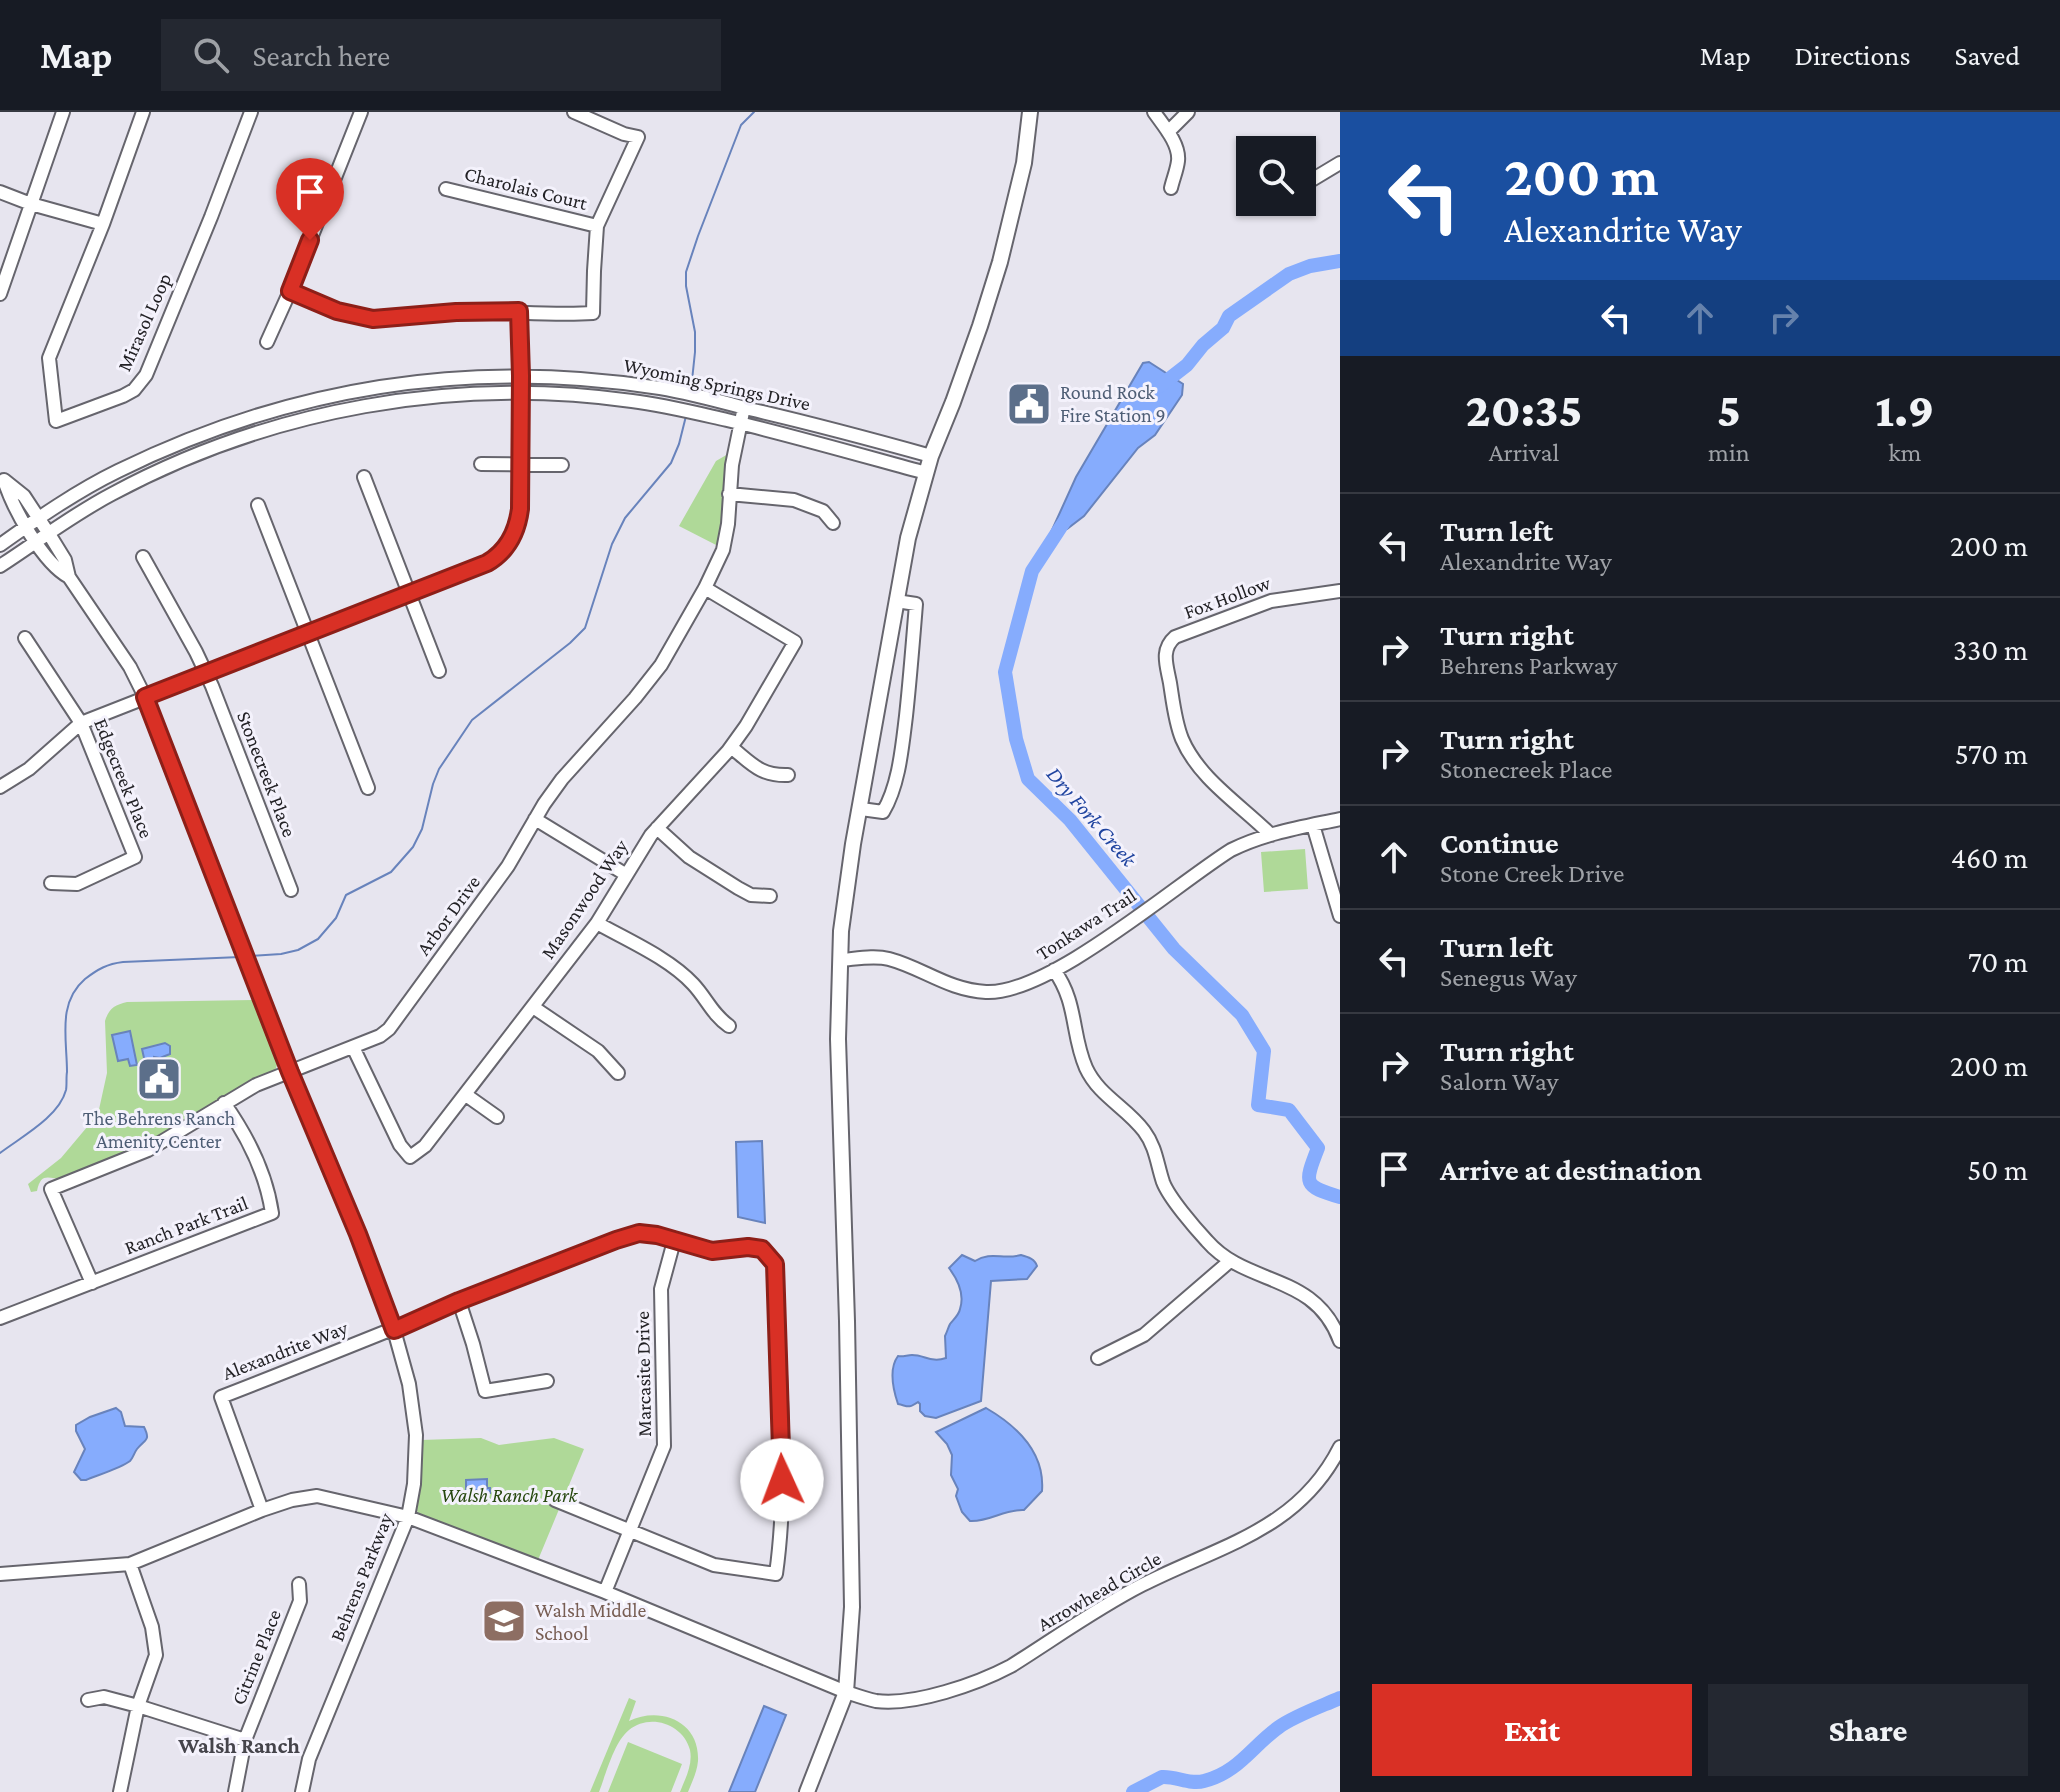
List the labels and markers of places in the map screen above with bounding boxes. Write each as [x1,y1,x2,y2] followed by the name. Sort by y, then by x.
[276,158,344,240] pin
[1005,380,1053,428] public building icon: Round Rock Fire Station 9
[1060,381,1166,426] place label: Round Rock Fire Station 9
[135,1055,183,1103] public building icon: The Behrens Ranch Amenity Center
[83,1107,235,1153] place label: The Behrens Ranch Amenity Center
[480,1597,528,1645] school or university icon: Walsh Middle School
[535,1599,646,1644] place label: Walsh Middle School

